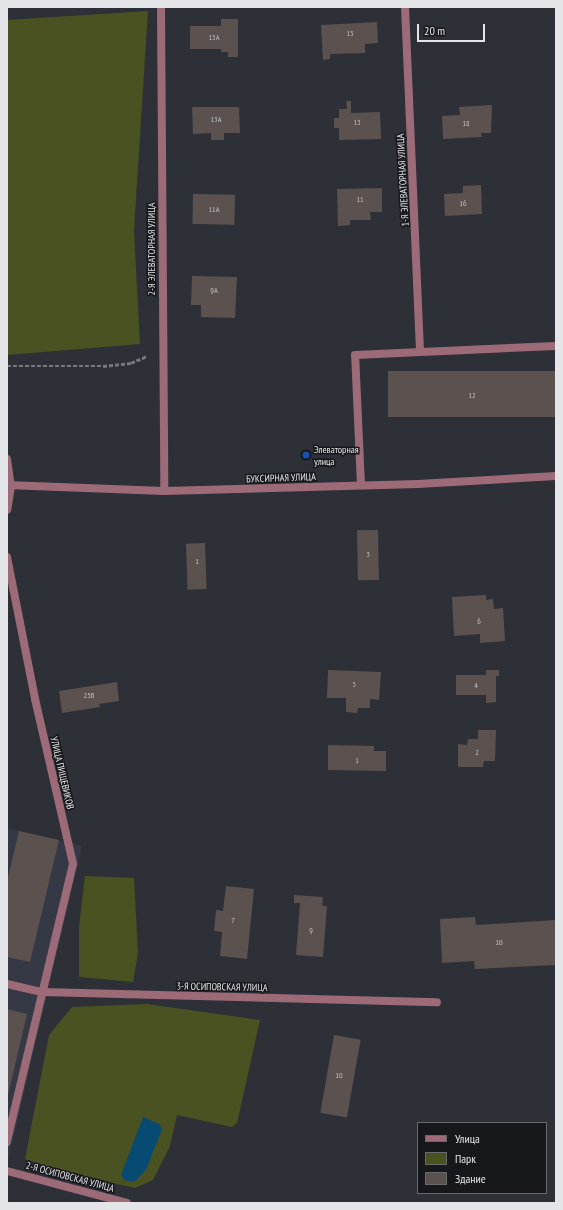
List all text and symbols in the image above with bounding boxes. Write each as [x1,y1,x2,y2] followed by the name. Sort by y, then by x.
[419,16,487,42] scale bar
[424,23,445,38] text: 20 m
[346,29,354,39] house number: 15
[209,33,219,43] house number: 15А
[211,115,221,125] house number: 13А
[353,118,361,128] house number: 13
[462,119,470,129] house number: 18
[395,133,411,227] street label: 1-Я ЭЛЕВАТОРНАЯ УЛИЦА
[356,195,364,205] house number: 11
[459,199,467,209] house number: 16
[146,202,158,296] street label: 2-Я ЭЛЕВАТОРНАЯ УЛИЦА
[209,205,219,215] house number: 11А
[210,286,218,296] house number: 9А
[468,391,476,401] house number: 12
[314,443,359,466] place label: Элеваторная улица
[301,450,311,460] marker: Элеваторная улица
[246,471,316,485] street label: БУКСИРНАЯ УЛИЦА
[366,550,370,560] house number: 3
[195,557,199,567] house number: 1
[477,617,481,627] house number: 6
[352,680,356,690] house number: 3
[474,681,478,691] house number: 4
[84,691,94,701] house number: 25Б
[48,735,76,811] street label: УЛИЦА ПИЩЕВИКОВ
[475,748,479,758] house number: 2
[355,756,359,766] house number: 1
[231,916,235,926] house number: 7
[309,926,313,936] house number: 9
[495,938,503,948] house number: 10
[176,980,268,994] street label: 3-Я ОСИПОВСКАЯ УЛИЦА
[335,1071,343,1081] house number: 10
[417,1122,547,1194] legend
[455,1131,480,1146] text: Улица
[455,1151,476,1166] text: Парк
[24,1159,116,1195] street label: 2-Я ОСИПОВСКАЯ УЛИЦА
[455,1171,486,1186] text: Здание

